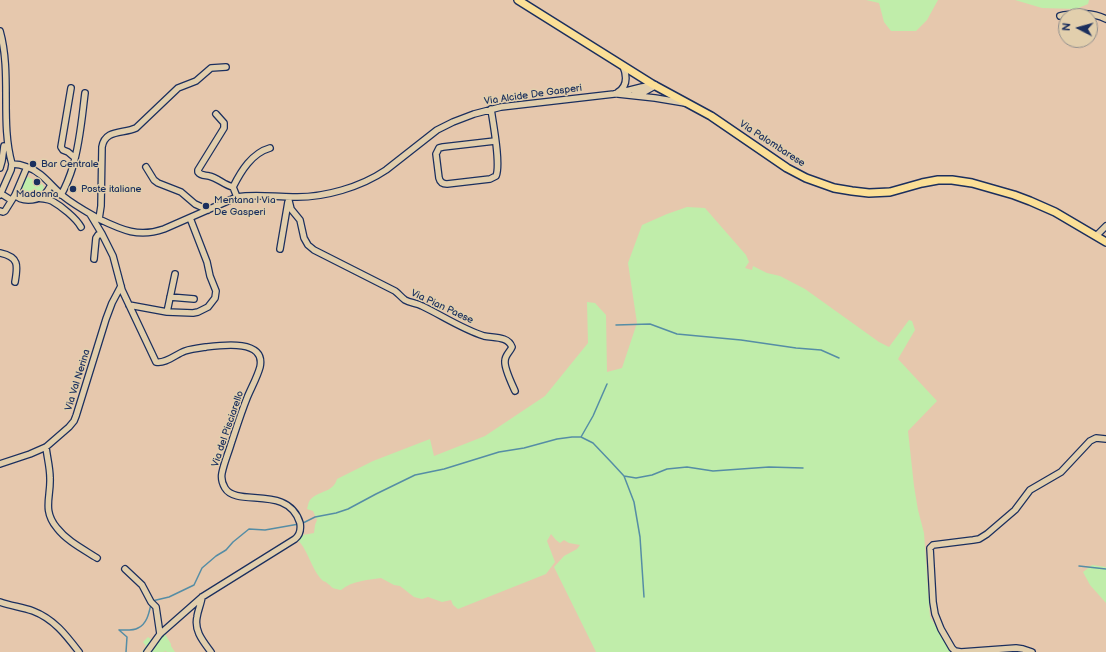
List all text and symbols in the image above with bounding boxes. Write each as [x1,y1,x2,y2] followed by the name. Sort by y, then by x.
[1058,8,1098,48] north arrow
[1060,22,1073,32] text: N
[483,82,583,108] street label: Via Alcide De Gasperi
[737,118,807,170] street label: Via Palombarese
[41,158,99,170] place label: Bar Centrale
[28,159,38,169] marker: Bar Centrale
[32,177,42,187] marker: Madonna
[81,183,141,195] place label: Poste italiane
[68,184,78,194] marker: Poste italiane
[16,188,58,200] place label: Madonna
[214,194,276,218] place label: Mentana | Via De Gasperi
[201,201,211,211] marker: Mentana | Via De Gasperi
[409,287,475,327] street label: Via Pian Paese
[63,348,93,412] street label: Via Val Nerina
[209,389,247,469] street label: Via del Pisciarello

